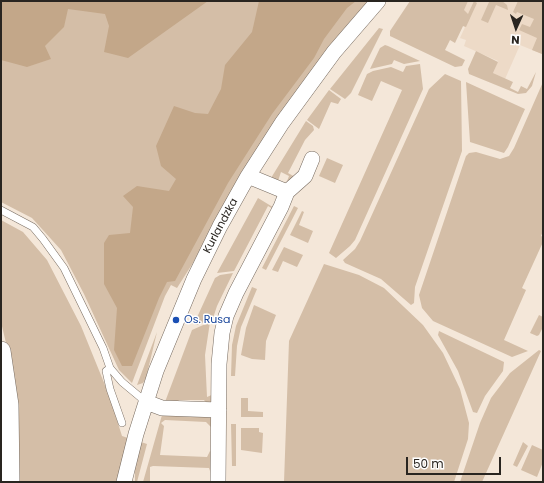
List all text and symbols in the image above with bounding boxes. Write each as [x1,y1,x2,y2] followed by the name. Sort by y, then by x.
[496,8,536,48] north arrow
[511,32,520,48] text: N
[201,196,241,256] street label: Kurlandzka
[184,313,231,327] place label: Os. Rusa
[171,315,181,325] marker: Os. Rusa
[408,449,503,475] scale bar
[413,455,444,472] text: 50 m

